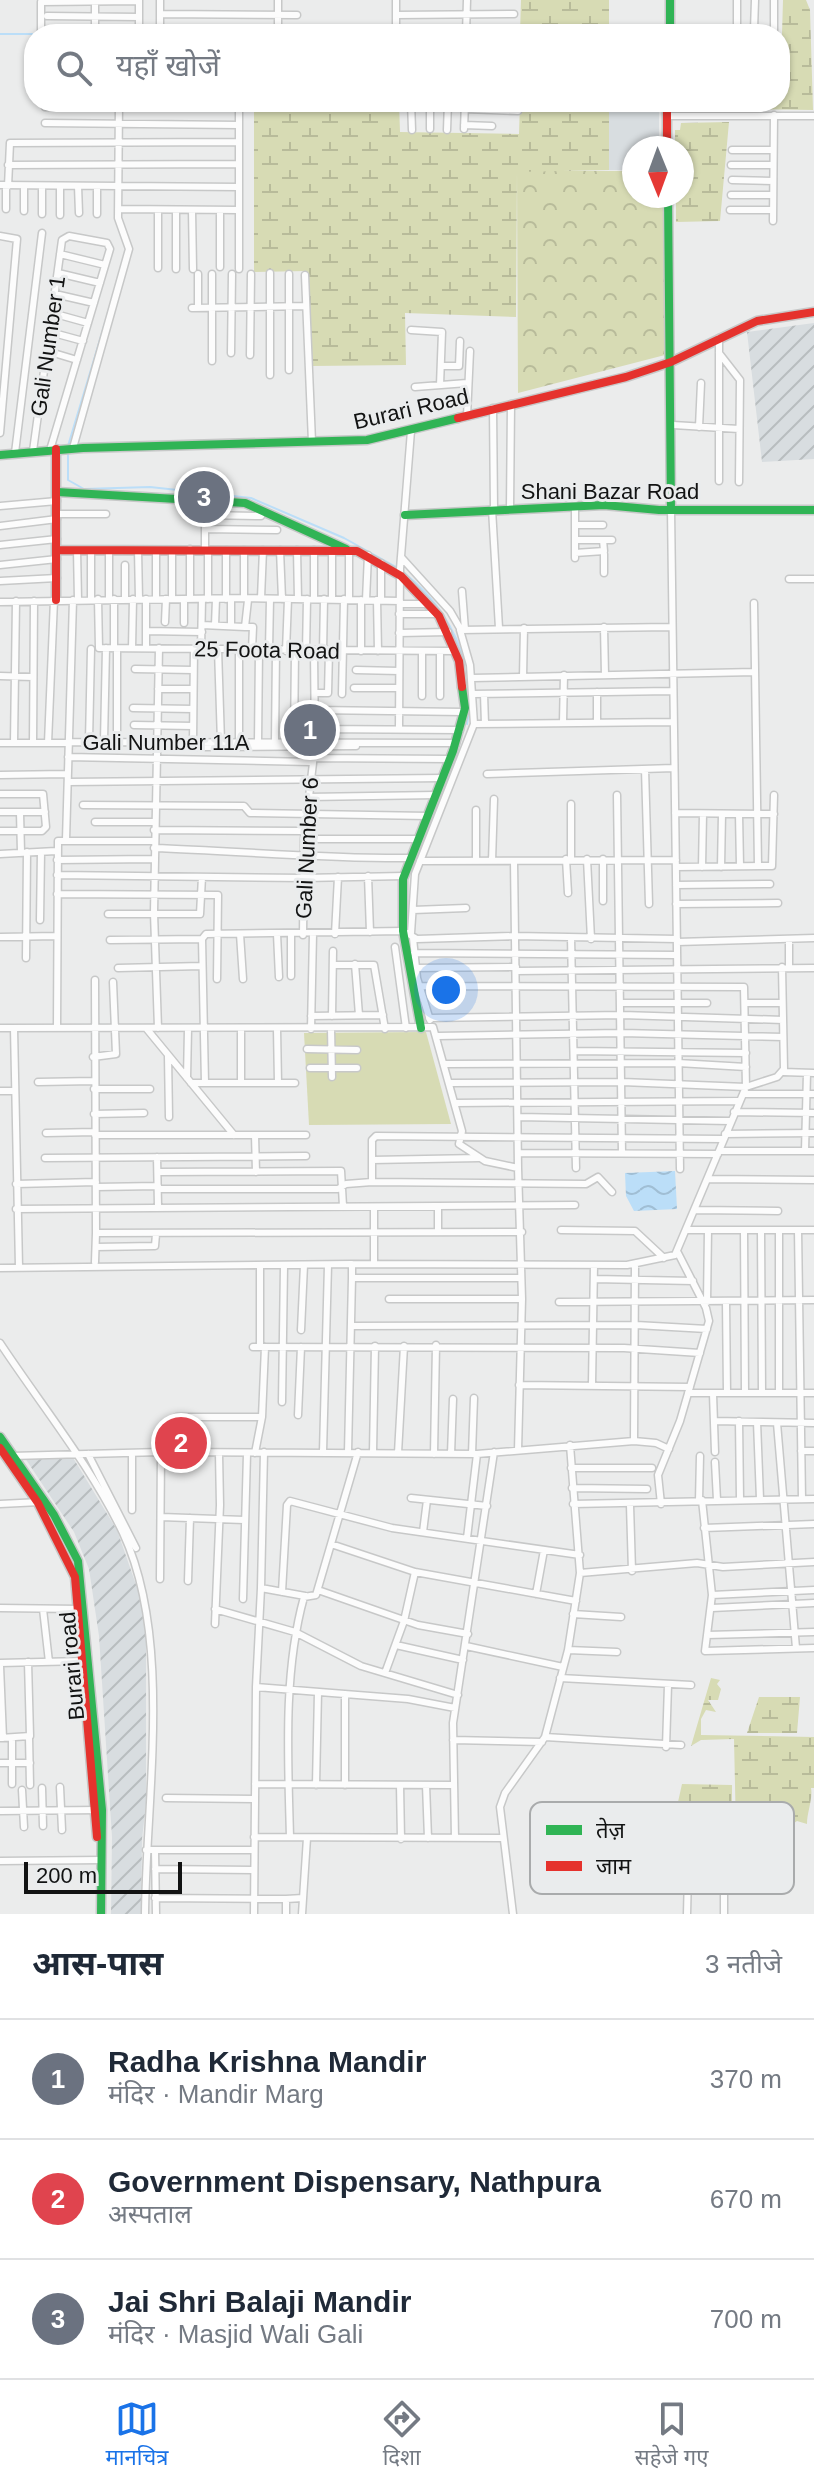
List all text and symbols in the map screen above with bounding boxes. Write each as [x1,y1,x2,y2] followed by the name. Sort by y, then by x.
[24,24,790,112] search box
[52,46,96,90] icon: search
[116,49,220,82] text: यहाँ खोजें
[622,136,694,208] north arrow
[26,274,70,418] street label: Gali Number 1
[351,384,471,434] street label: Burari Road
[178,467,230,527] pin: 3
[521,479,699,504] street label: Shani Bazar Road
[194,636,340,664] street label: 25 Foota Road
[284,700,336,760] pin: 1
[82,730,250,755] street label: Gali Number 11A
[291,777,323,919] street label: Gali Number 6
[426,970,466,1010] your location
[155,1413,207,1473] pin: 2
[55,1611,89,1721] street label: Burari road
[530,1802,794,1894] legend
[596,1817,626,1843] text: तेज़
[596,1854,632,1879] text: जाम
[24,1858,182,1894] scale bar
[36,1863,97,1888] text: 200 m
[32,1944,163,1982] text: आस-पास
[705,1949,782,1979] text: 3 नतीजे
[108,2045,426,2078] text: Radha Krishna Mandir
[51,2064,65,2094] text: 1
[710,2064,782,2094] text: 370 m
[108,2079,324,2109] text: मंदिर · Mandir Marg
[108,2165,601,2198] text: Government Dispensary, Nathpura
[51,2184,65,2214] text: 2
[710,2184,782,2214] text: 670 m
[108,2199,192,2229] text: अस्पताल
[108,2285,411,2318] text: Jai Shri Balaji Mandir
[51,2304,65,2334] text: 3
[710,2304,782,2334] text: 700 m
[108,2319,363,2349] text: मंदिर · Masjid Wali Gali
[106,2397,168,2474] tab: मानचित्र
[380,2397,424,2474] tab: दिशा
[635,2397,708,2474] tab: सहेजे गए

